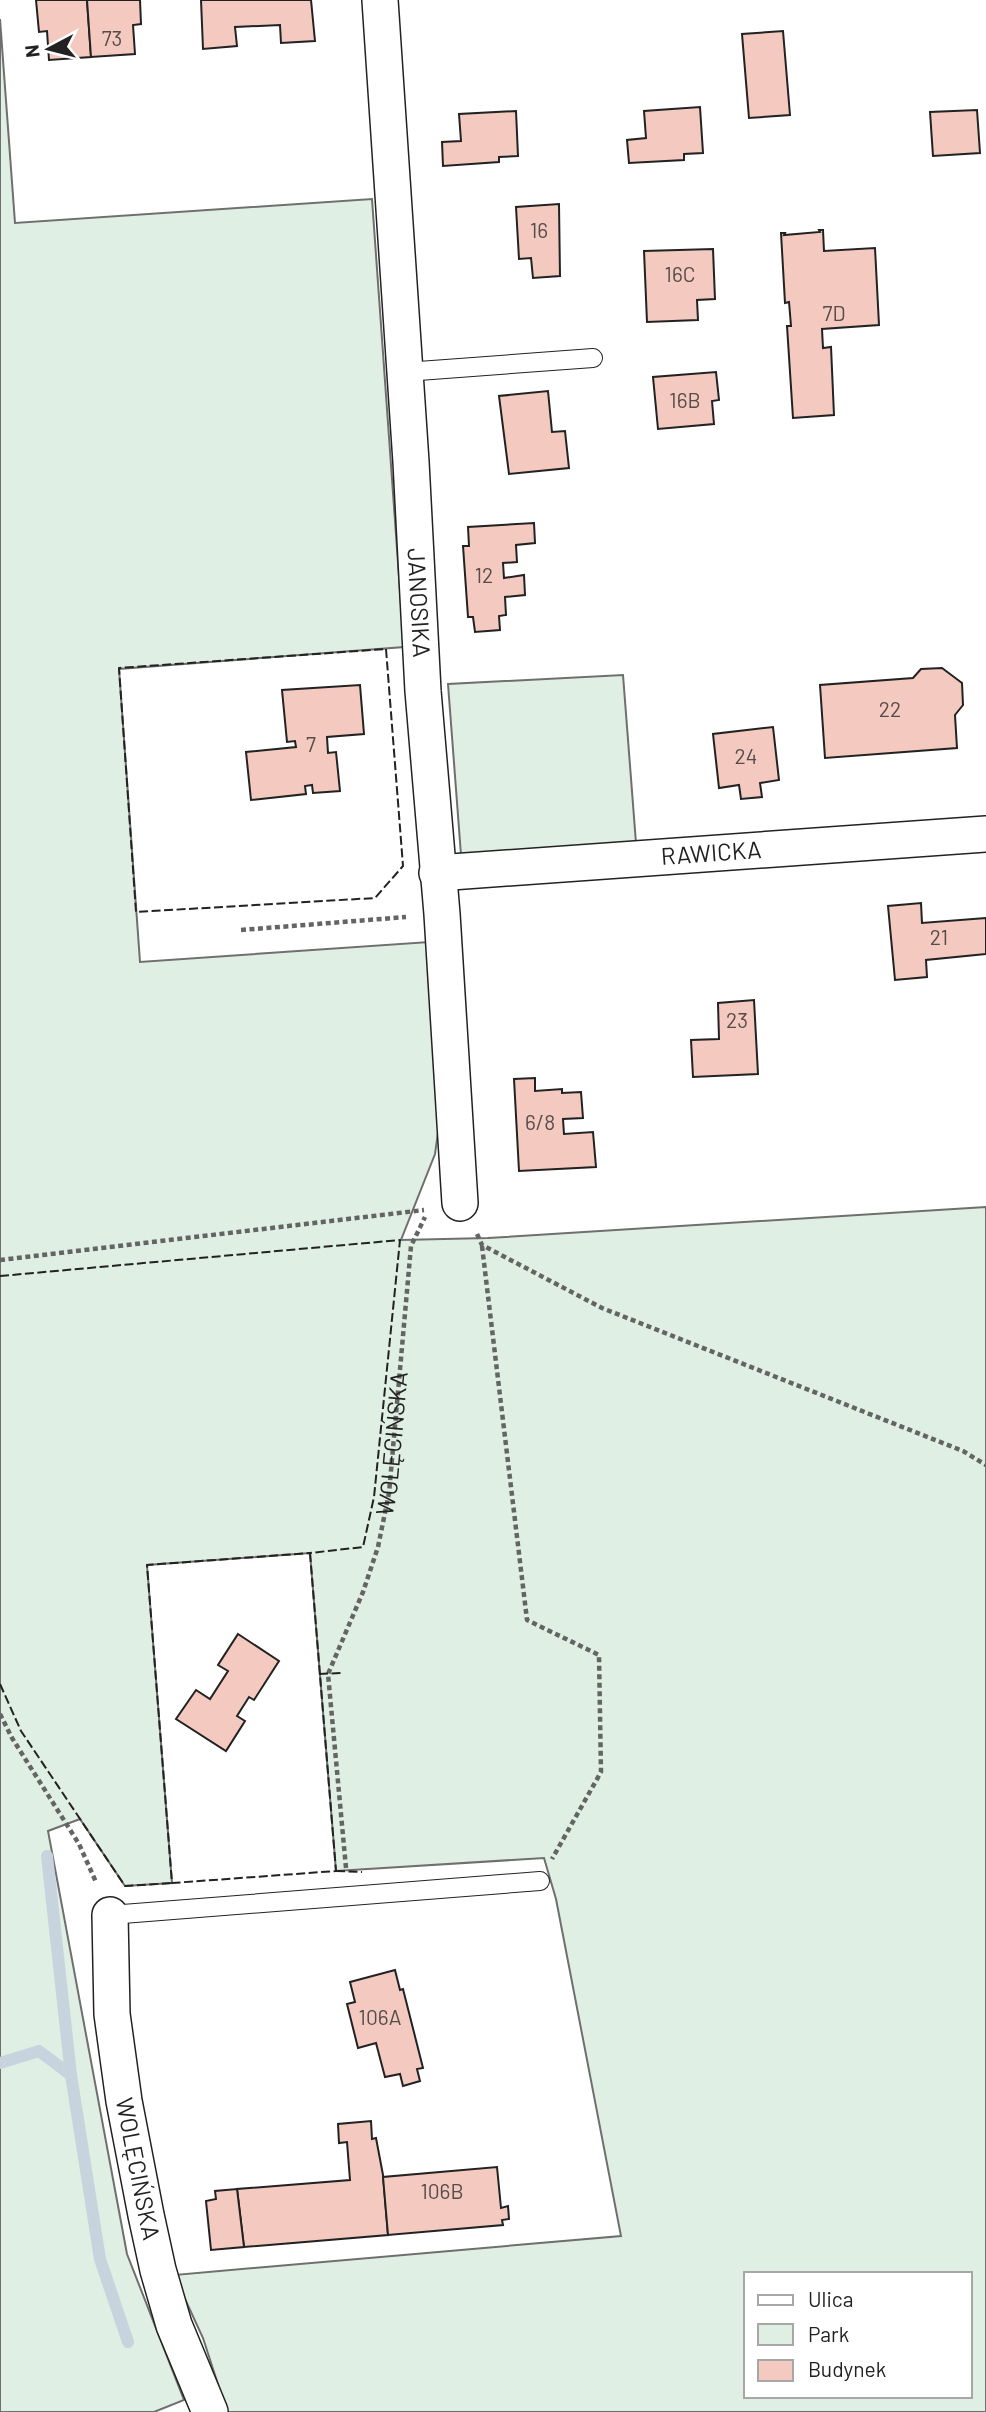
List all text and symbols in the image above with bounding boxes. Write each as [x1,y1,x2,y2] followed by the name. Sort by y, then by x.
[14,14,84,84] north arrow
[102,25,122,50] house number: 73
[19,43,44,59] text: N
[530,217,548,242] house number: 16
[665,261,695,286] house number: 16C
[823,300,845,325] house number: 7D
[669,387,701,412] house number: 16B
[403,547,437,658] street label: JANOSIKA
[475,562,493,587] house number: 12
[879,696,901,721] house number: 22
[306,731,316,756] house number: 7
[735,743,757,768] house number: 24
[660,834,762,870] street label: RAWICKA
[930,924,948,949] house number: 21
[726,1007,748,1032] house number: 23
[525,1109,555,1134] house number: 6/8
[369,1370,413,1518] street label: WOLĘCIŃSKA
[359,2004,402,2029] house number: 106A
[111,2095,167,2243] street label: WOLĘCIŃSKA
[420,2178,464,2203] house number: 106B
[744,2272,972,2398] legend
[808,2286,853,2311] text: Ulica
[808,2321,849,2346] text: Park
[808,2356,886,2381] text: Budynek

